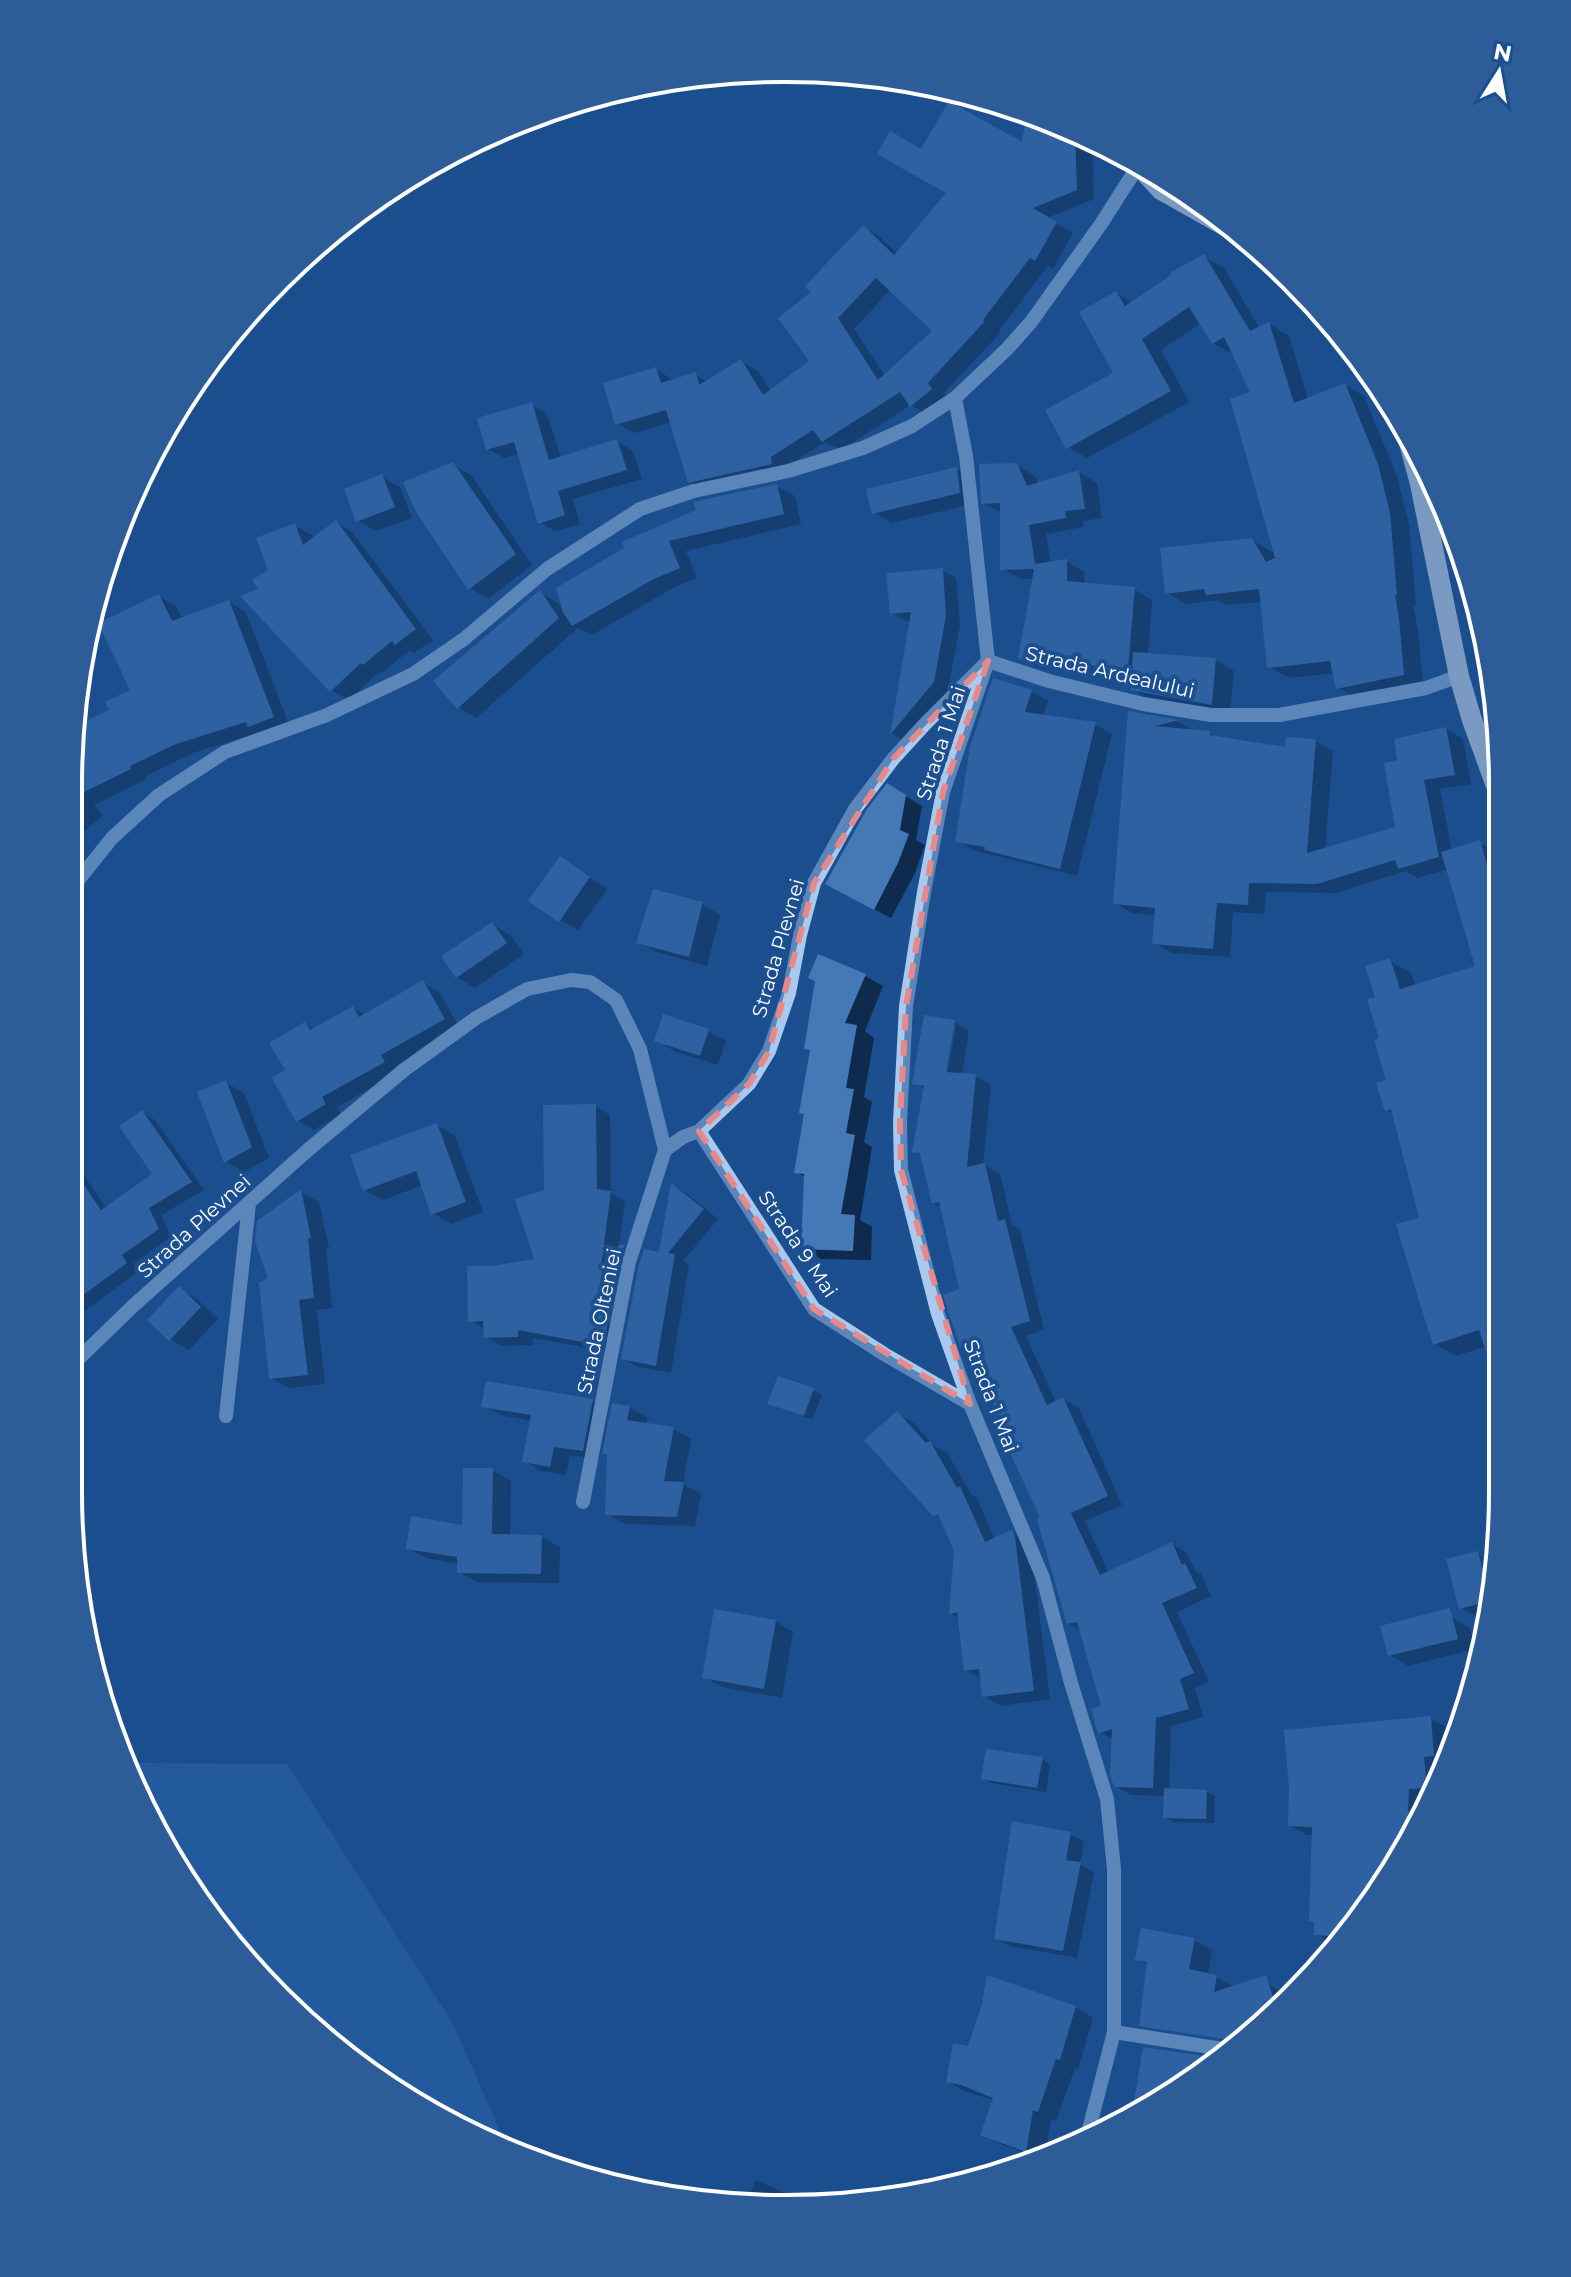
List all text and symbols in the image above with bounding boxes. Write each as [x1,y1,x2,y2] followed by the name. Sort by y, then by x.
[1459,32,1539,112] north arrow
[1491,38,1514,68] text: N
[1023,641,1197,703] street label: Strada Ardealului
[911,683,971,803] street label: Strada 1 Mai
[747,876,809,1020] street label: Strada Plevnei
[133,1169,255,1283] street label: Strada Plevnei
[753,1186,843,1302] street label: Strada 9 Mai
[572,1246,626,1396] street label: Strada Olteniei
[959,1336,1023,1456] street label: Strada 1 Mai

